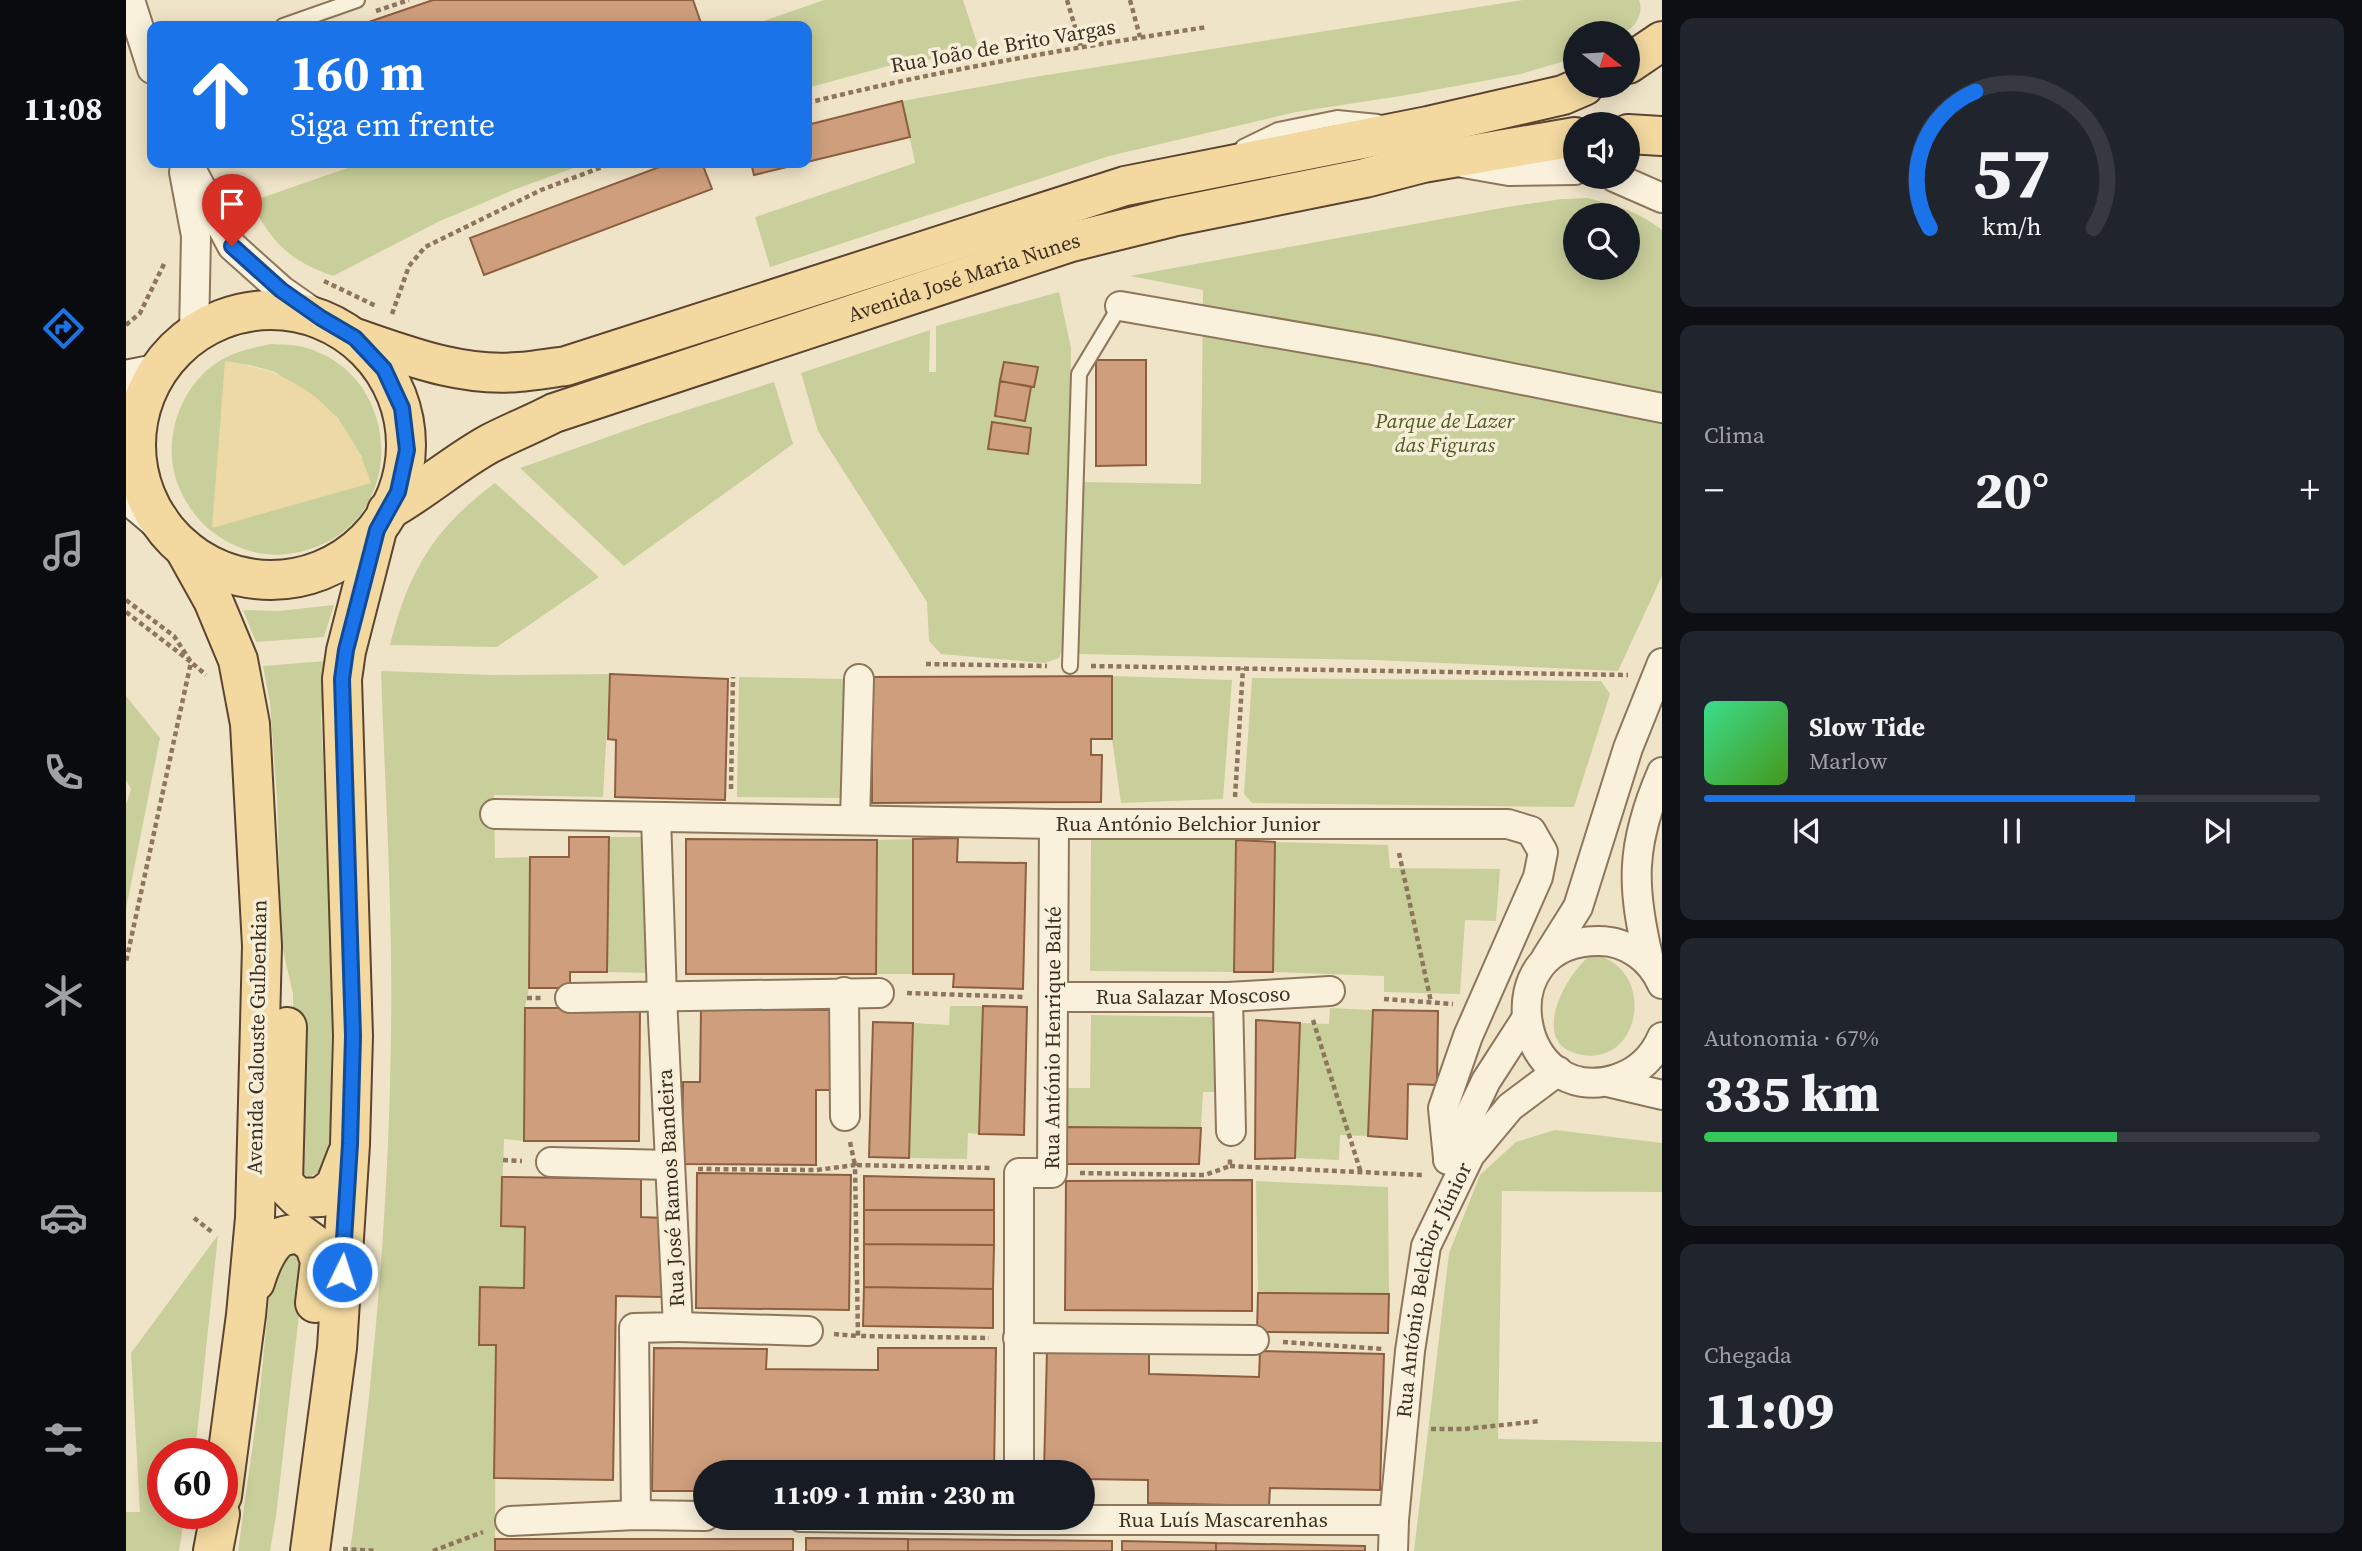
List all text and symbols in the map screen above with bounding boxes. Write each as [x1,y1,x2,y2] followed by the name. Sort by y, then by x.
[888,11,1118,80] street label: Rua João de Brito Vargas
[1563,21,1640,98] north arrow
[1563,21,1640,280] map controls
[290,39,425,106] text: 160 m
[175,49,266,140] icon: ahead
[24,87,102,131] text: 11:08
[290,103,495,147] text: Siga em frente
[1563,112,1640,189] button: sound
[1973,124,2051,223] text: 57
[202,174,262,246] pin
[213,185,251,223] icon: arrive
[1563,203,1640,280] button: search
[1982,209,2042,243] text: km/h
[844,225,1083,329] street label: Avenida José Maria Nunes
[39,304,88,353] icon: directions
[1374,406,1515,459] park label: Parque de Lazer das Figuras
[1704,419,1765,451] text: Clima
[1975,454,2049,525] text: 20°
[1704,464,1724,516] text: −
[2300,464,2320,516] text: +
[39,526,88,575] icon: music
[1809,709,1925,745] text: Slow Tide
[1809,745,1887,777] text: Marlow
[39,748,88,797] icon: phone
[1055,809,1320,838] street label: Rua António Belchior Junior
[1788,812,1826,850] icon: previous
[1993,812,2031,850] icon: pause
[2198,812,2236,850] icon: next
[240,899,273,1175] street label: Avenida Calouste Gulbenkian
[1037,906,1068,1170] street label: Rua António Henrique Balté
[39,971,88,1020] icon: climate
[1095,978,1291,1011] street label: Rua Salazar Moscoso
[1704,1022,1879,1054] text: Autonomia · 67%
[1704,1057,1880,1128] text: 335 km
[650,1068,691,1308] street label: Rua José Ramos Bandeira
[1389,1157,1478,1419] street label: Rua António Belchior Júnior
[39,1193,88,1242] icon: car
[305,1235,379,1309] position arrow
[1704,1339,1792,1371] text: Chegada
[1704,1374,1834,1445] text: 11:09
[39,1415,88,1464] icon: filters
[147,1438,238,1529] speed limit sign: 60
[773,1477,1015,1513] text: 11:09 · 1 min · 230 m
[1118,1505,1328,1534] street label: Rua Luís Mascarenhas

